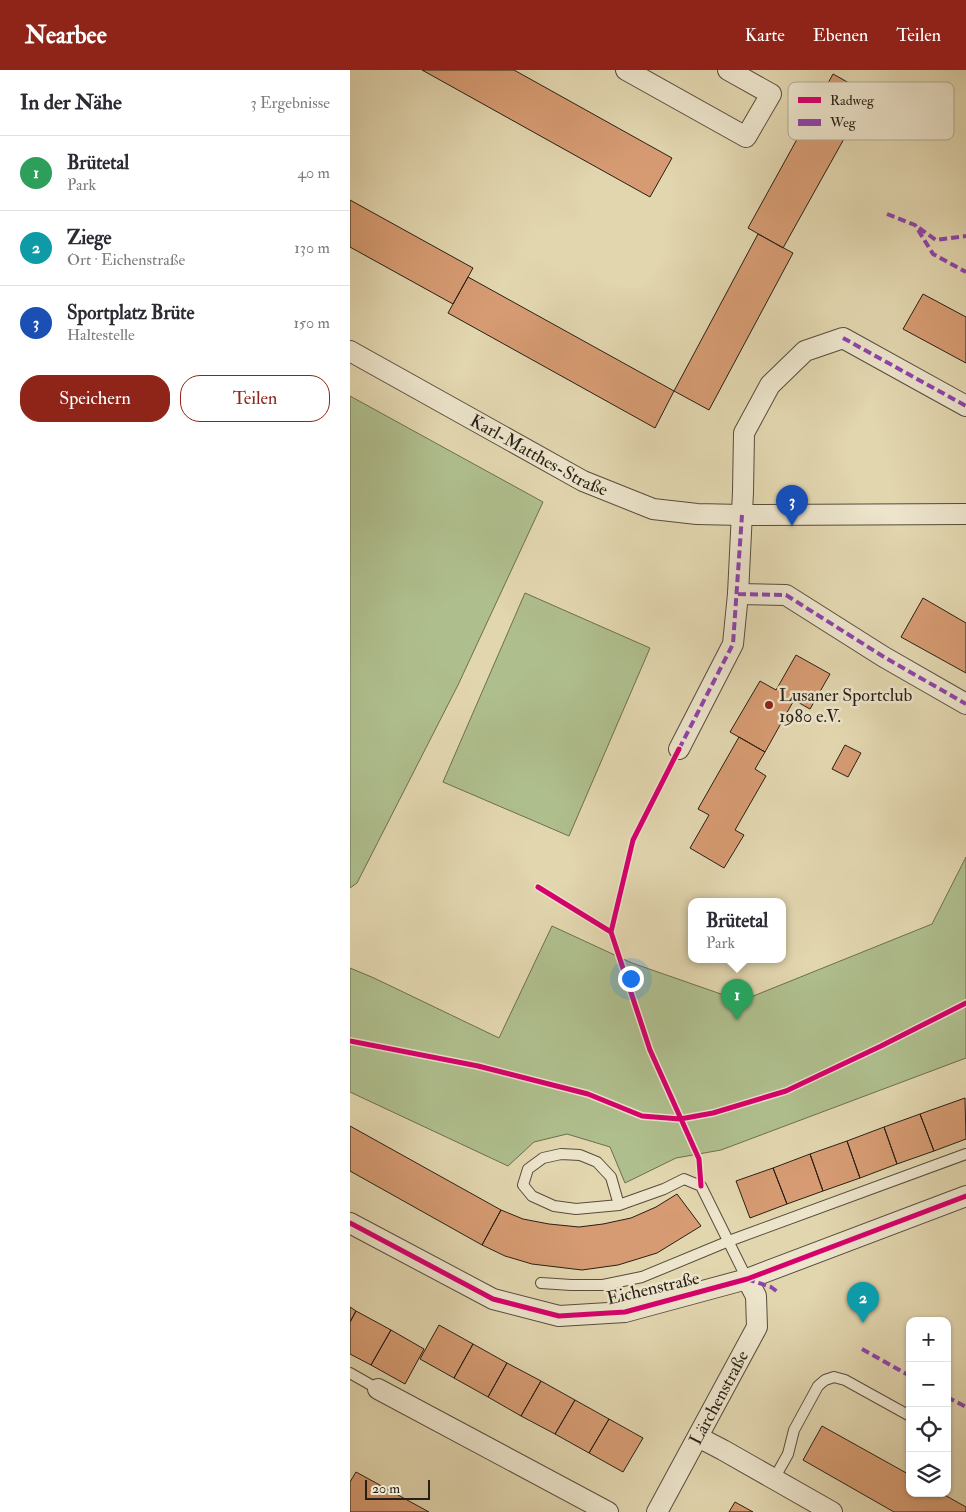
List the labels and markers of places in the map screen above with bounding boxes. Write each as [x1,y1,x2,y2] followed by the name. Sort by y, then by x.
[776,485,808,526] pin: 3
[779,684,913,728] place label: Lusaner Sportclub 1980 e.V.
[763,699,775,711] marker: Lusaner Sportclub 1980 e.V.
[721,979,753,1020] pin: 1
[847,1282,879,1323] pin: 2

